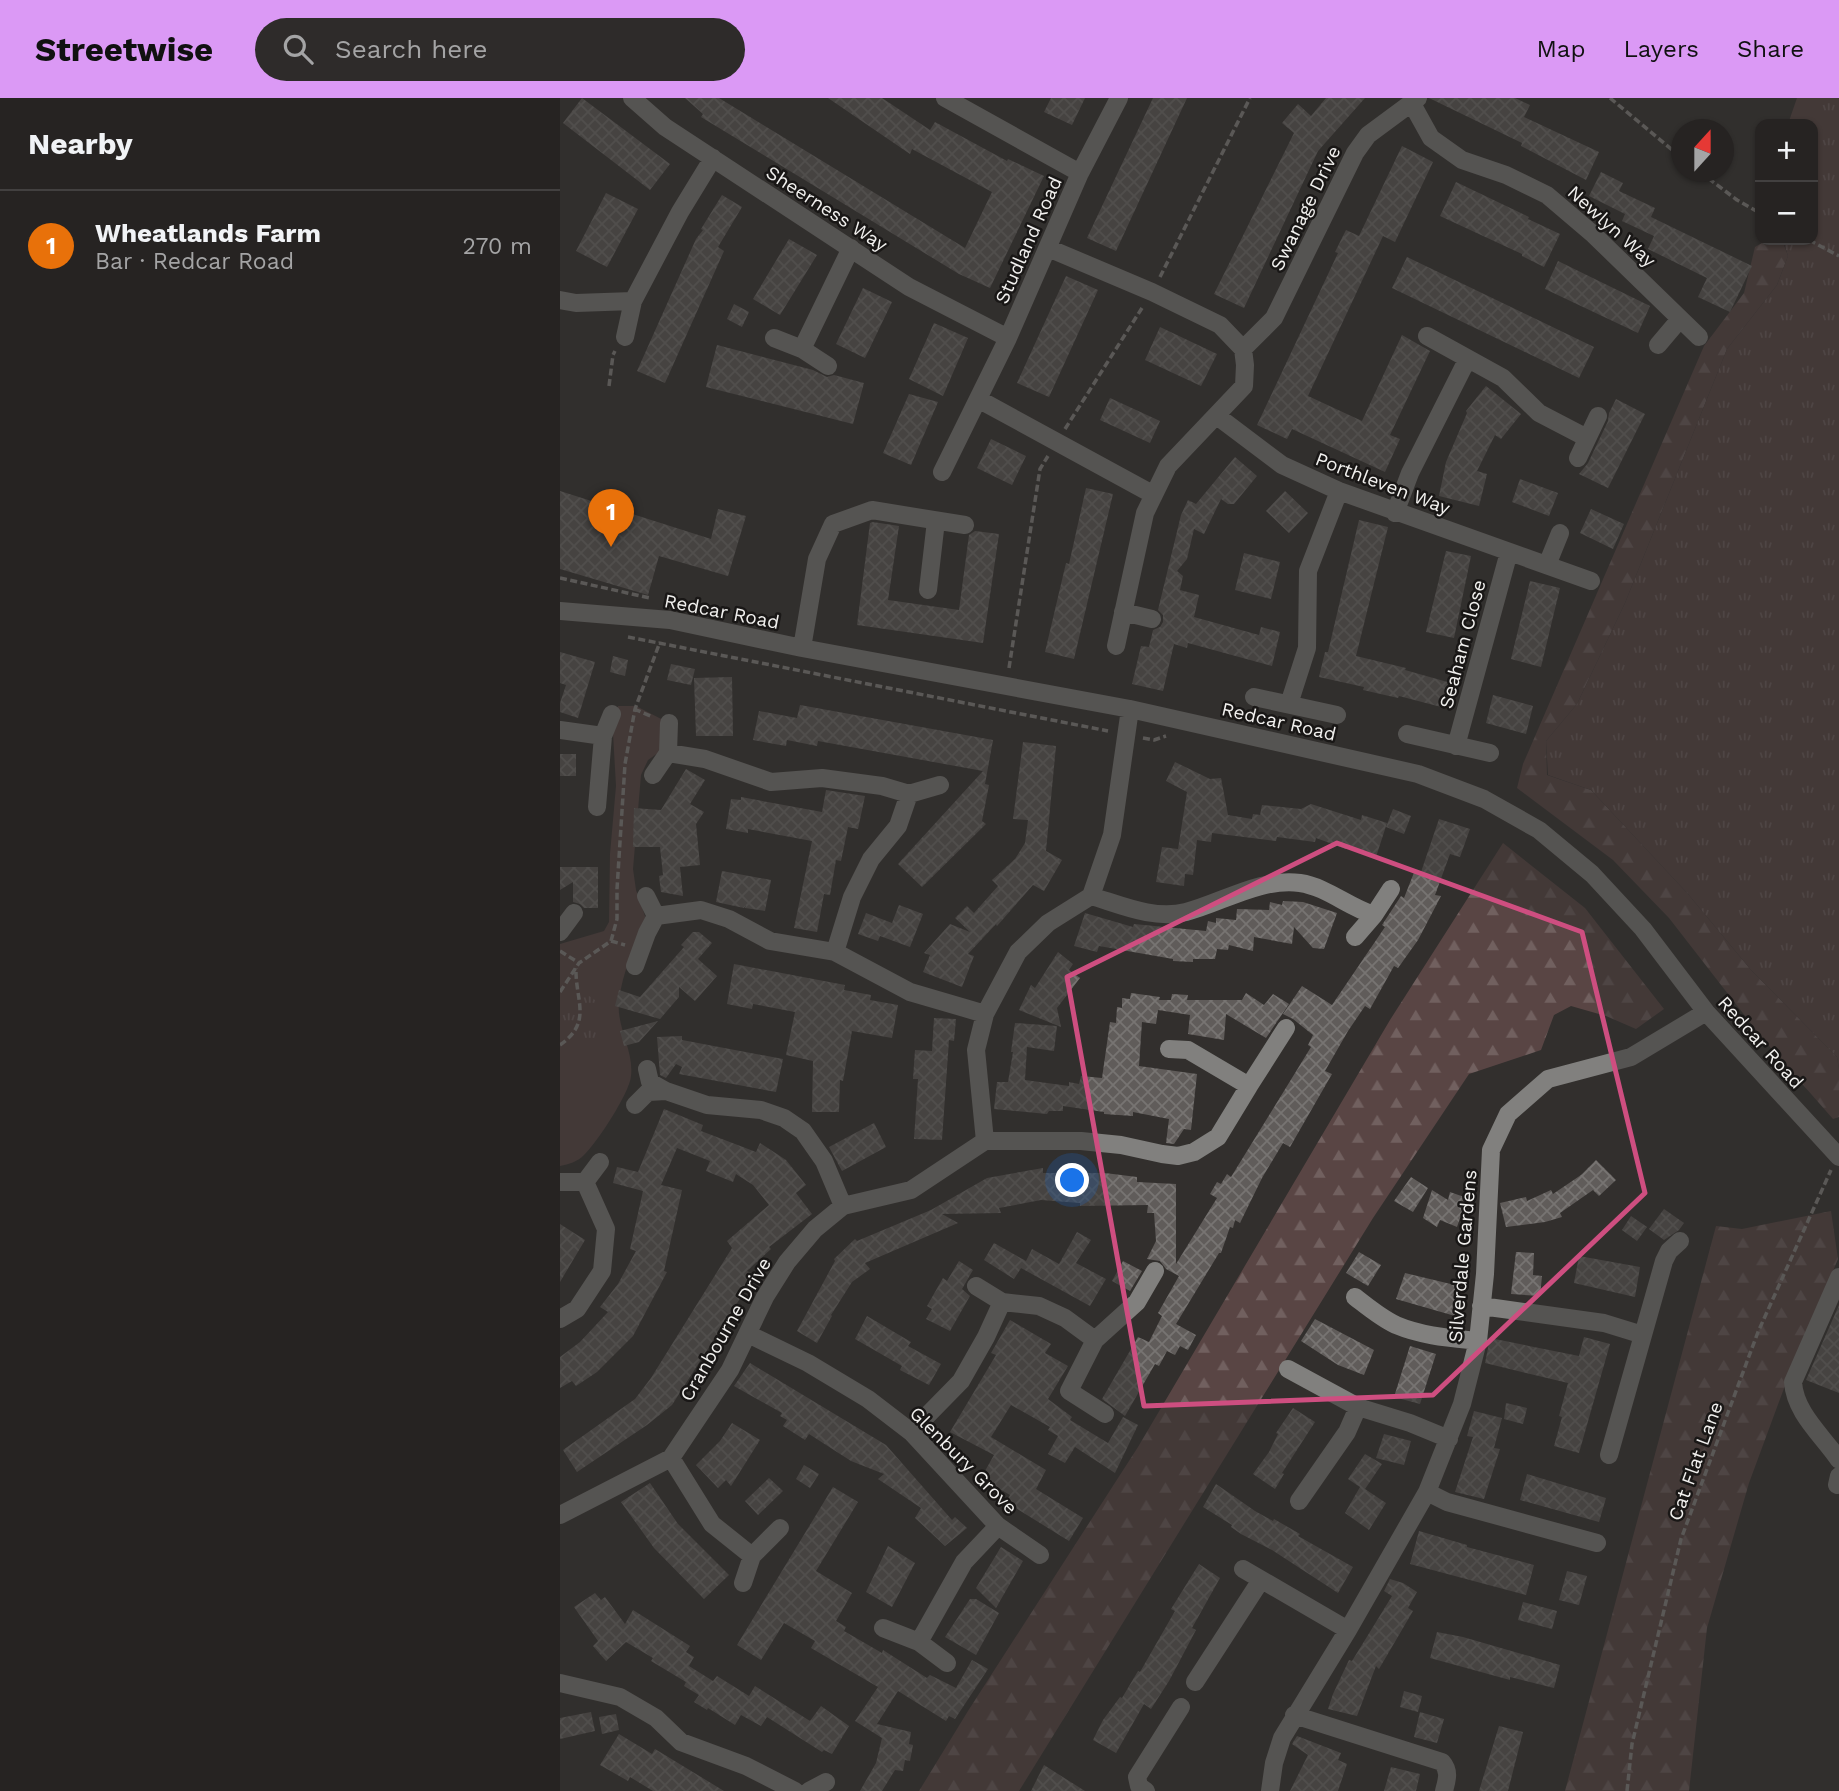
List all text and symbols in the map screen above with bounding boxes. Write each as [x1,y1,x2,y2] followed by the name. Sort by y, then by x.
[255,18,745,81] search box
[35,30,213,69] text: Streetwise
[279,30,317,68] icon: search
[335,34,487,64] text: Search here
[1537,35,1585,63] text: Map
[1623,35,1699,63] text: Layers
[1737,35,1804,63] text: Share
[1671,119,1734,182] north arrow
[1755,119,1818,245] map controls
[1755,119,1818,182] button: +
[28,126,133,161] text: Nearby
[1265,142,1346,274] street label: Swanage Drive
[762,161,892,256] street label: Sheerness Way
[990,173,1067,307] street label: Studland Road
[1563,181,1661,272] street label: Newlyn Way
[1755,182,1818,245] button: −
[95,218,321,248] text: Wheatlands Farm
[46,233,56,260] text: 1
[463,233,532,260] text: 270 m
[95,248,294,275] text: Bar · Redcar Road
[1312,447,1454,520] street label: Porthleven Way
[588,489,634,547] pin: 1
[1434,577,1491,711] street label: Seaham Close
[662,589,781,634] street label: Redcar Road
[1219,697,1338,746] street label: Redcar Road
[1713,991,1808,1093] street label: Redcar Road
[1055,1163,1089,1197] your location
[1443,1169,1482,1343] street label: Silverdale Gardens
[675,1253,776,1405] street label: Cranbourne Drive
[1663,1399,1728,1524] street label: Cat Flat Lane
[905,1402,1022,1519] street label: Glenbury Grove

